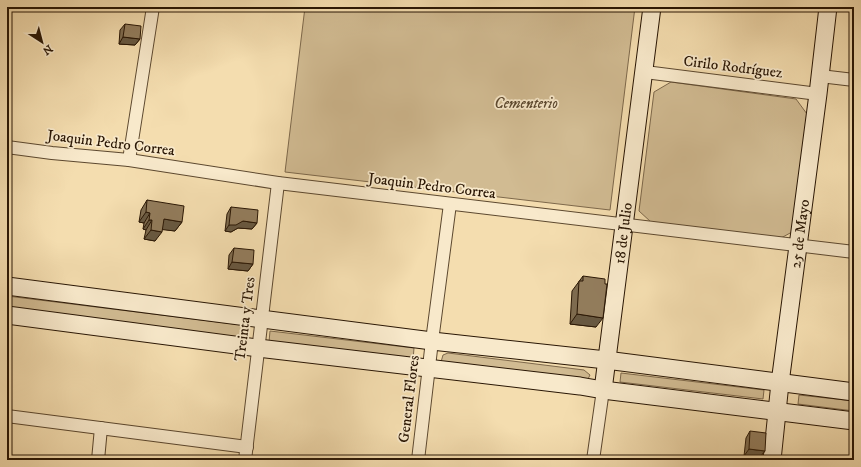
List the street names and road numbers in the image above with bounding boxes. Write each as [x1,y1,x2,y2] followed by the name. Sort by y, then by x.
[682,52,784,83] street label: Cirilo Rodríguez
[44,126,176,160] street label: Joaquin Pedro Correa
[365,169,497,203] street label: Joaquin Pedro Correa
[786,198,814,269] street label: 25 de Mayo
[610,201,636,265] street label: 18 de Julio
[230,276,260,362] street label: Treinta y Tres
[394,354,424,444] street label: General Flores

